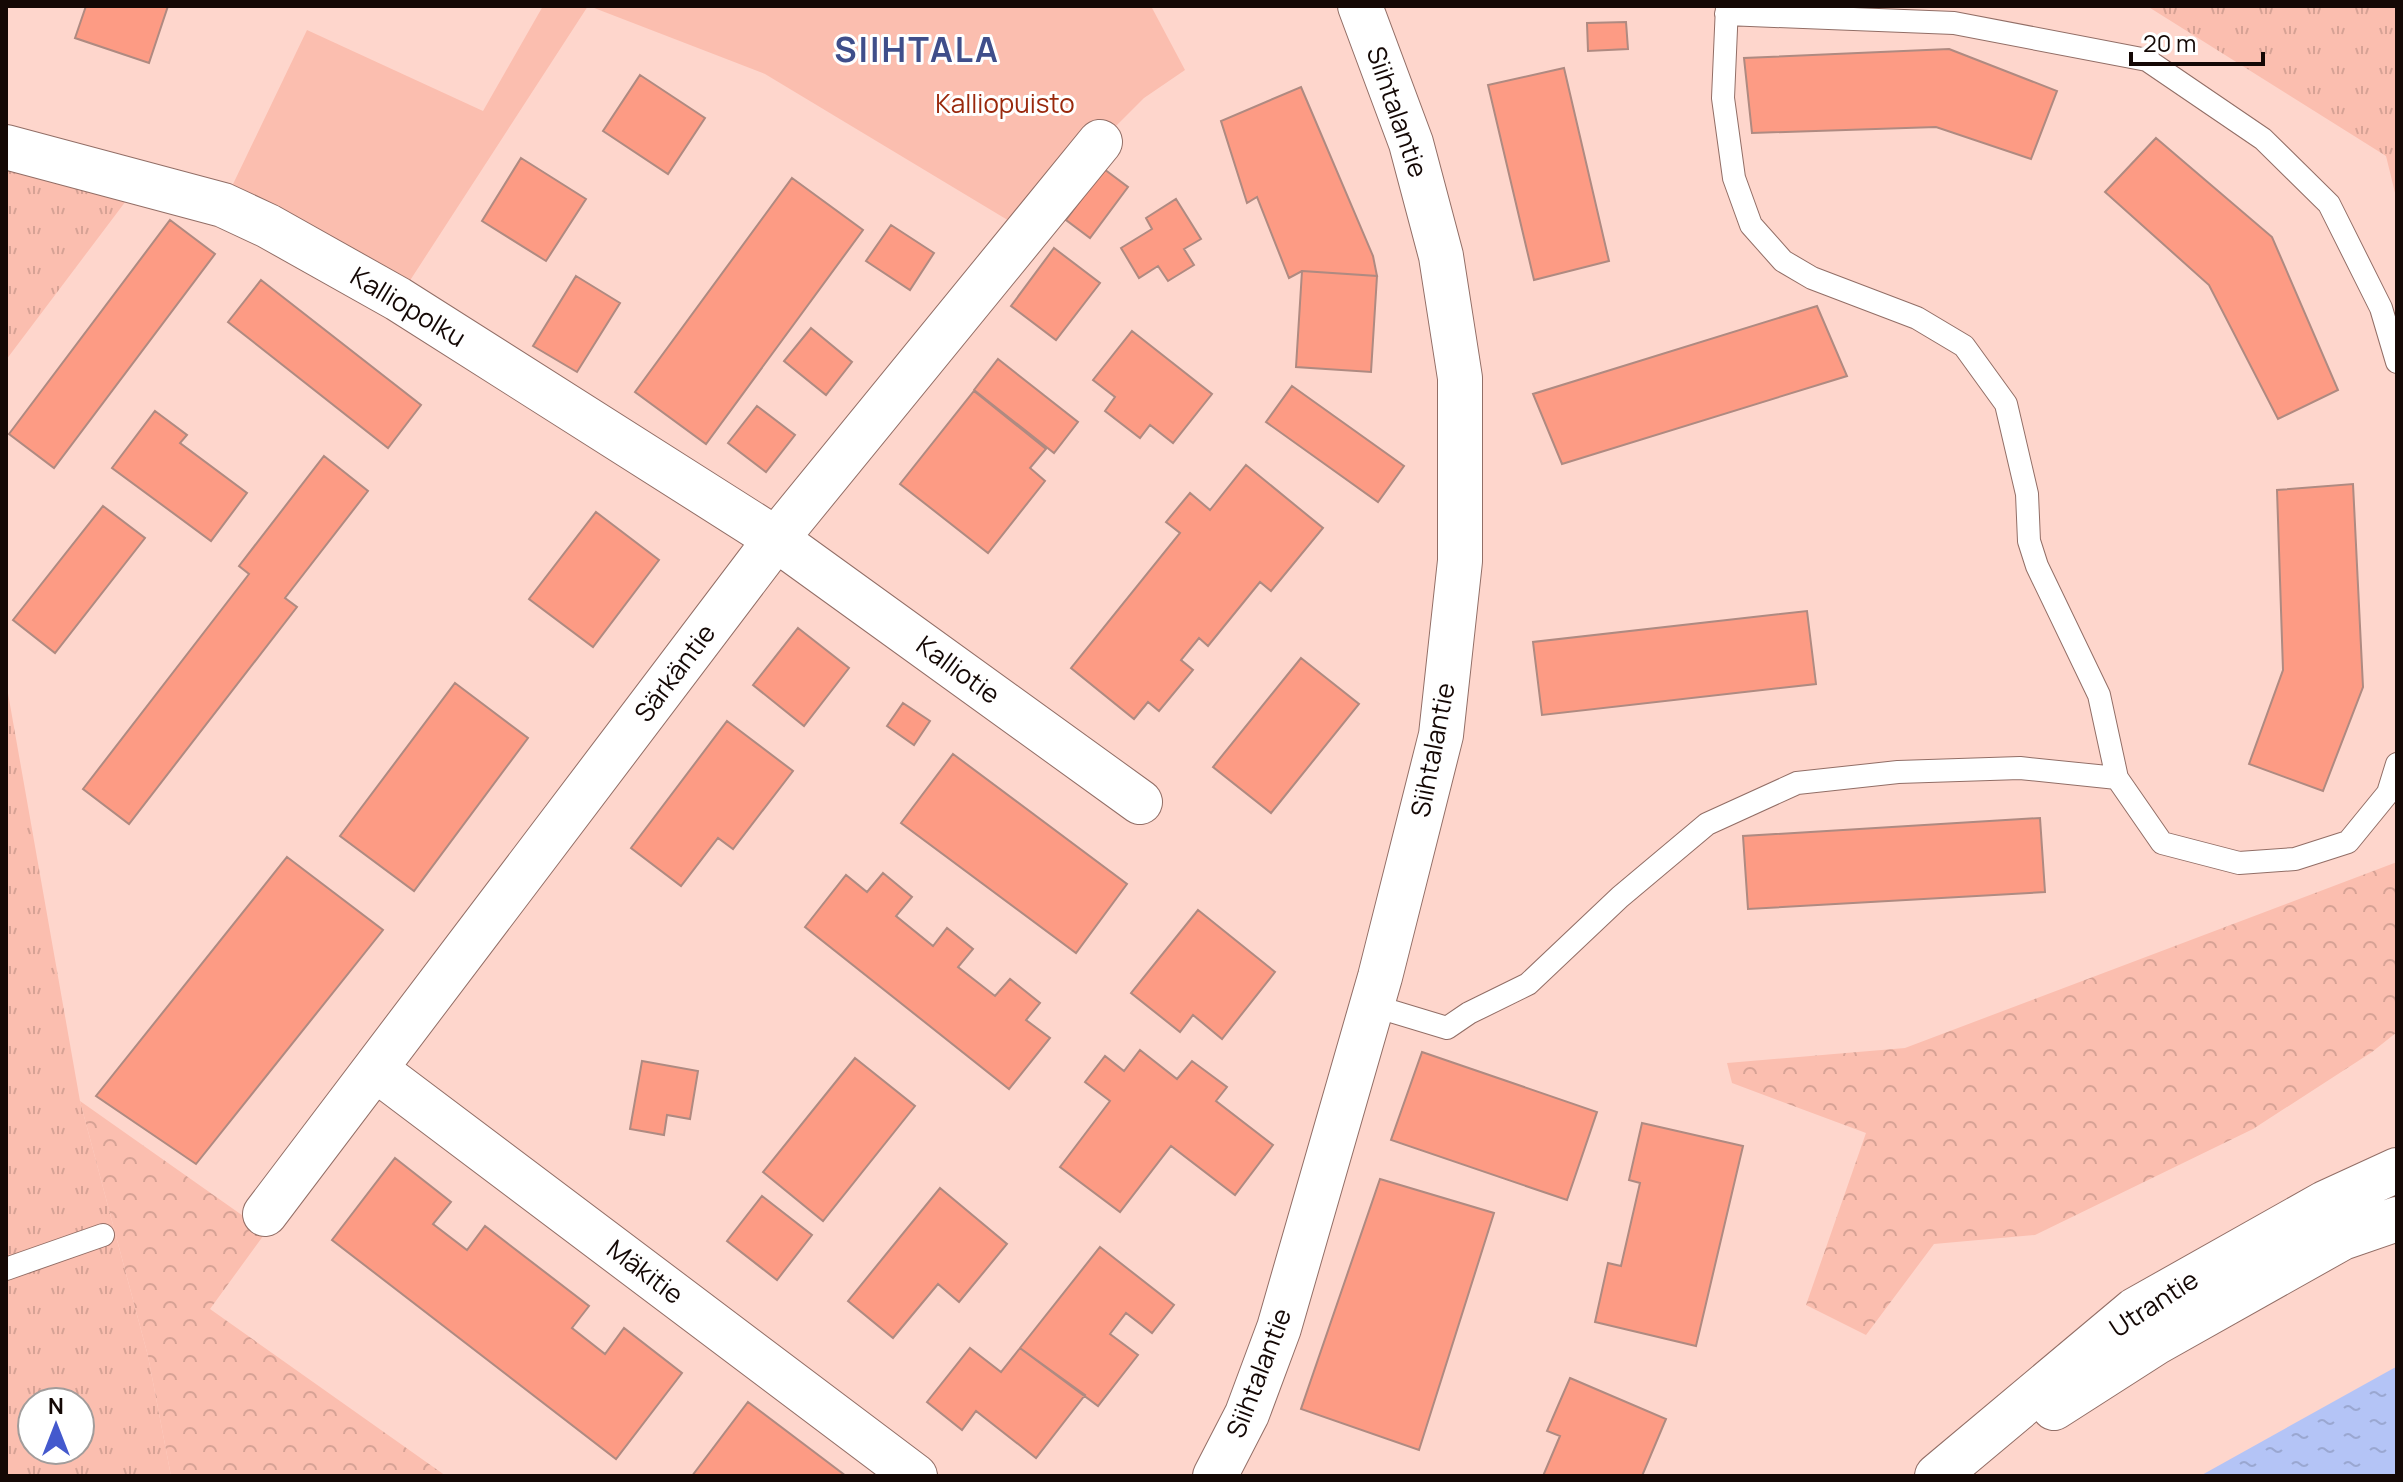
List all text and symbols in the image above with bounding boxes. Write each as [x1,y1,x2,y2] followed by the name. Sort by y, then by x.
[2131,16,2263,66] scale bar
[834,26,1000,72] district label: SIIHTALA
[2143,26,2196,59] text: 20 m
[1359,41,1437,182] street label: Siihtalantie
[935,85,1075,121] park label: Kalliopuisto
[344,258,473,355] street label: Kalliopolku
[625,616,723,729] street label: Särkäntie
[910,627,1008,712] street label: Kalliotie
[1401,680,1463,820] street label: Siihtalantie
[600,1231,691,1312] street label: Mäkitie
[2102,1261,2205,1345] street label: Utrantie
[1217,1303,1299,1443] street label: Siihtalantie
[16,1386,96,1466] north arrow
[48,1391,64,1421] text: N

